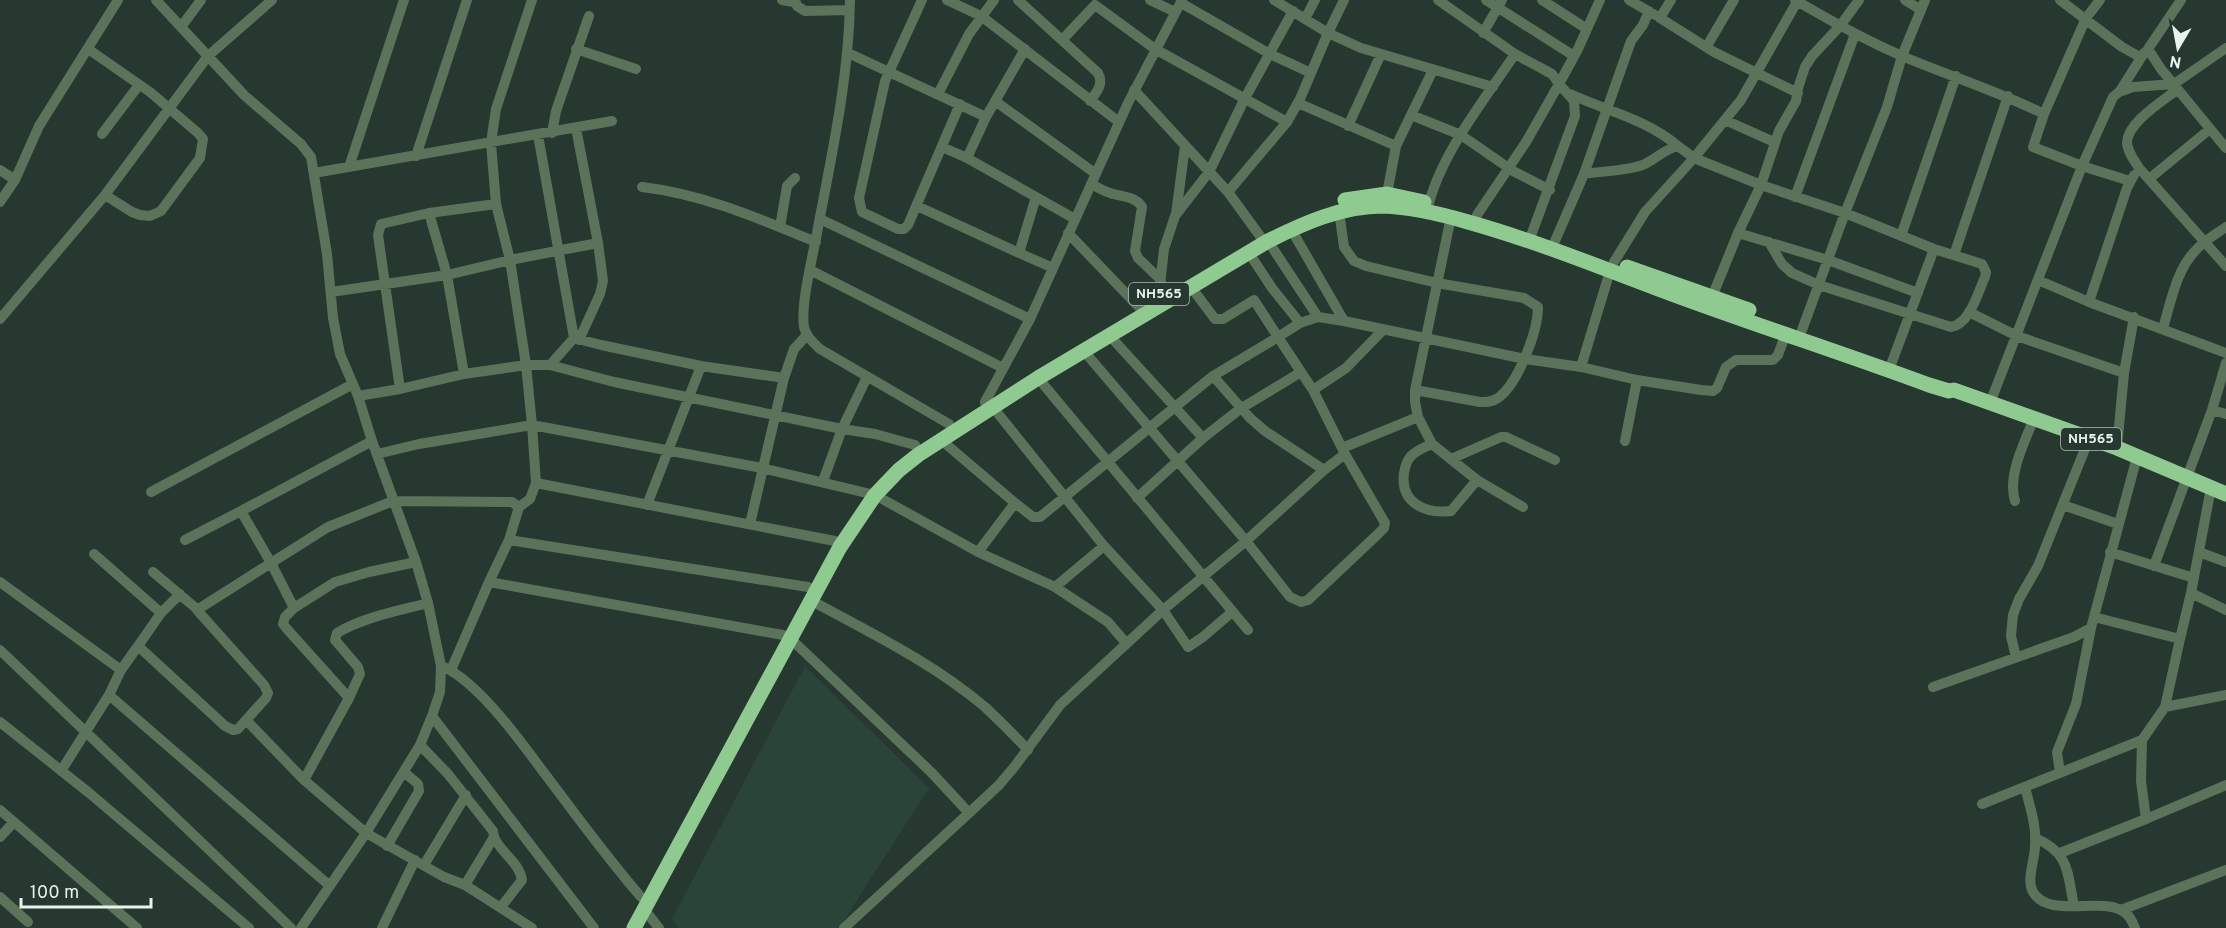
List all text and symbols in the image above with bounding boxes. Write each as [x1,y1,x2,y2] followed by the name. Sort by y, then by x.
[2148,18,2208,78] north arrow
[2168,50,2183,72] text: N
[1129,283,1189,305] road number: NH565
[2061,428,2121,450] road number: NH565
[21,871,152,909] scale bar
[30,882,79,905] text: 100 m

